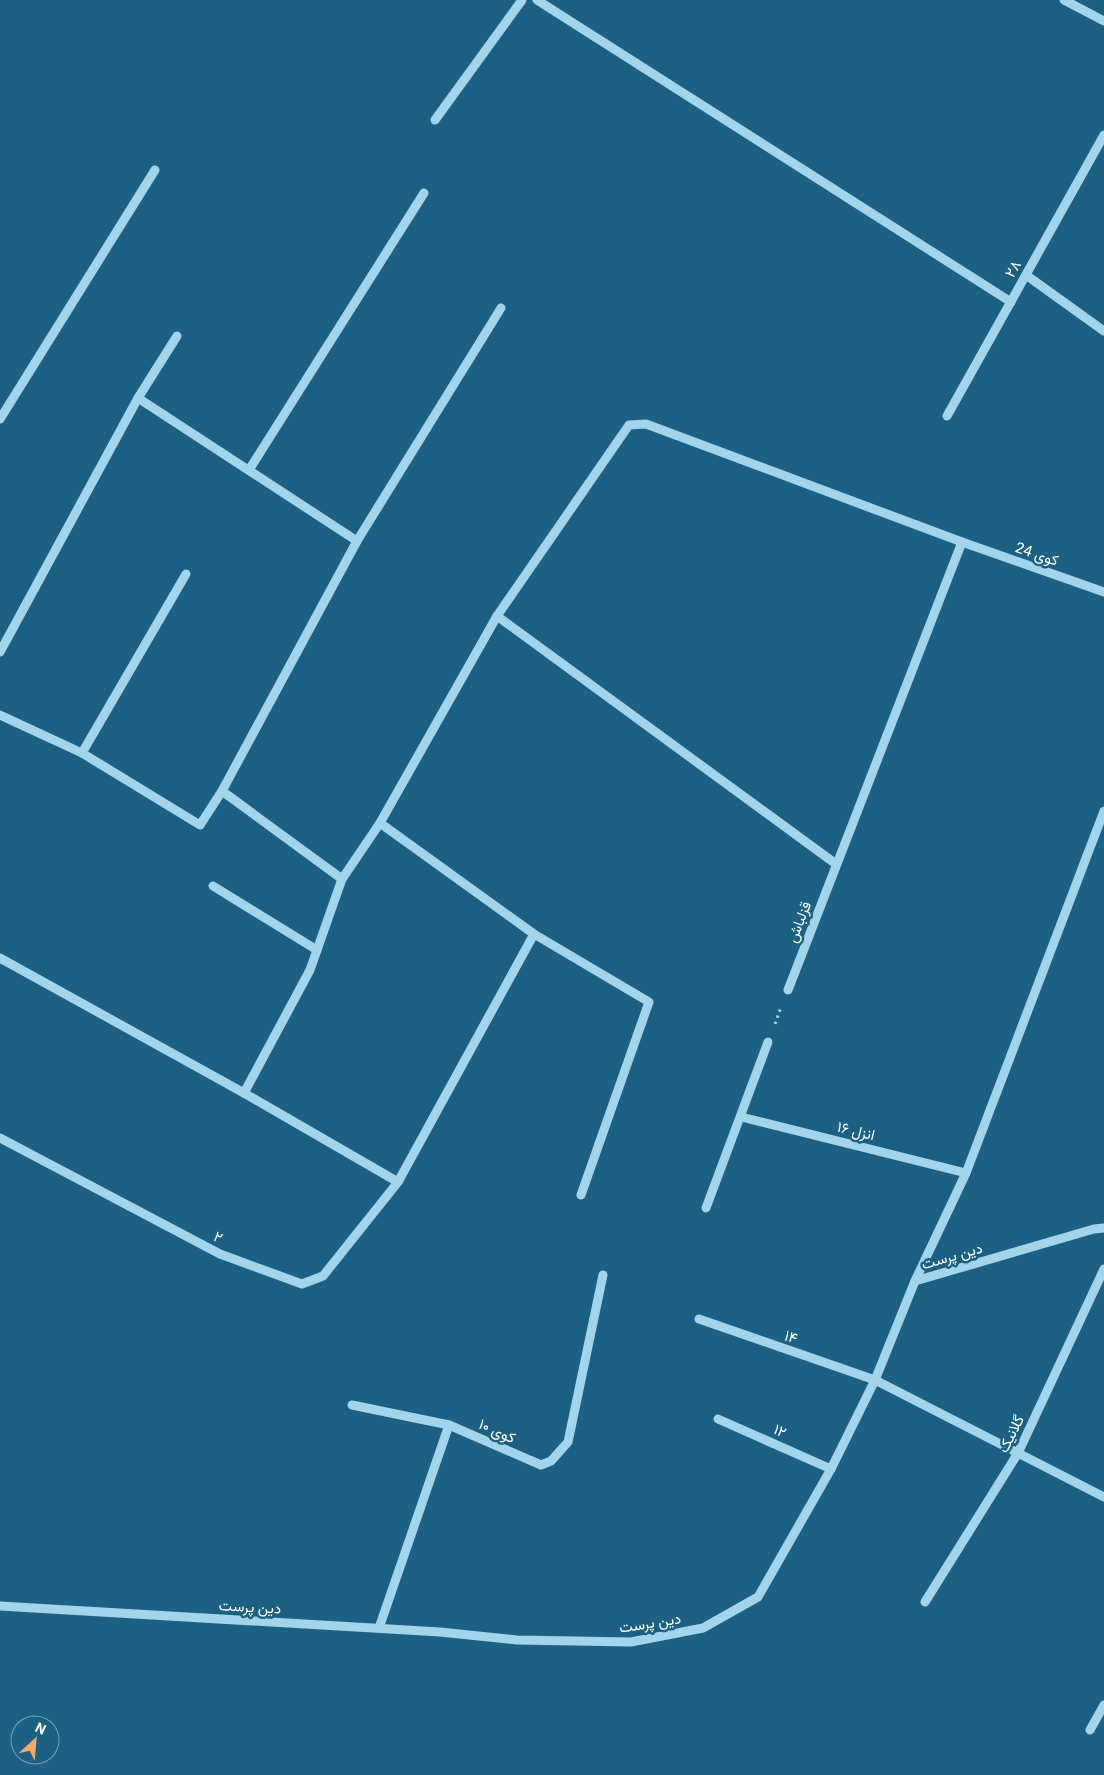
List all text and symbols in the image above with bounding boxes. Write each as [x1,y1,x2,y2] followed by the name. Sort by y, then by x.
[1001,257,1025,281] street label: ۲۸
[1013,538,1061,571] street label: کوی 24
[783,899,816,946] street label: قزلباش
[835,1118,877,1144] street label: ۱۶ انزل
[210,1227,226,1247] street label: ۲
[919,1239,985,1274] street label: دین پرست
[782,1326,800,1348] street label: ۱۴
[994,1412,1028,1456] street label: گلانیک
[475,1415,518,1448] street label: کوی ۱۰
[771,1420,789,1442] street label: ۱۲
[218,1596,282,1619] street label: دین پرست
[618,1609,682,1638] street label: دین پرست
[10,1715,60,1765] north arrow
[33,1719,49,1738] text: N

